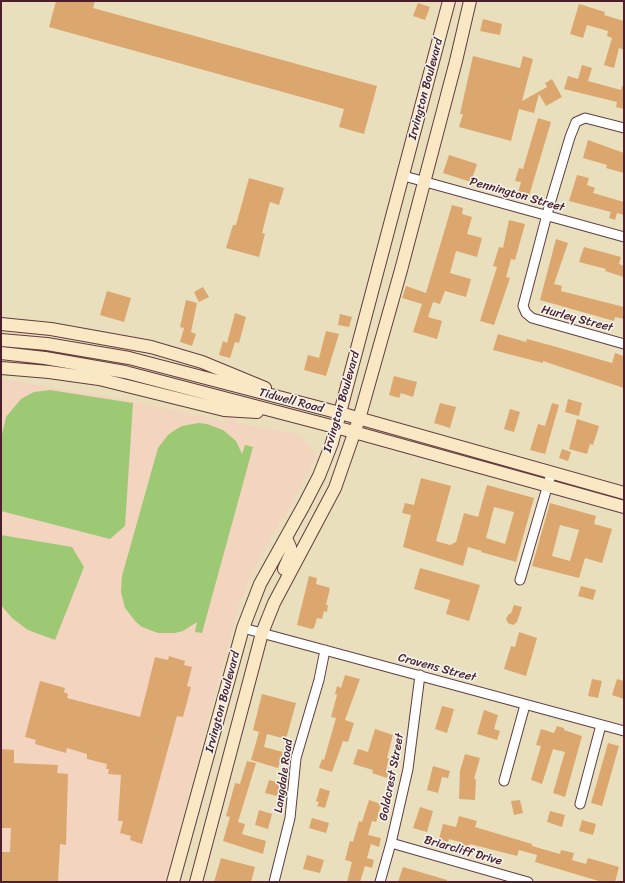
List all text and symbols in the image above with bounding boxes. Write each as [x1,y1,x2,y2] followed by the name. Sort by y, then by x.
[406,37,446,141] street label: Irvington Boulevard
[468,175,566,215] street label: Pennington Street
[540,303,614,335] street label: Hurley Street
[321,350,363,454] street label: Irvington Boulevard
[257,385,325,417] street label: Tidwell Road
[203,650,243,754] street label: Irvington Boulevard
[396,651,478,685] street label: Cravens Street
[376,732,408,822] street label: Goldcrest Street
[272,738,296,814] street label: Langdale Road
[422,833,504,869] street label: Briarcliff Drive

